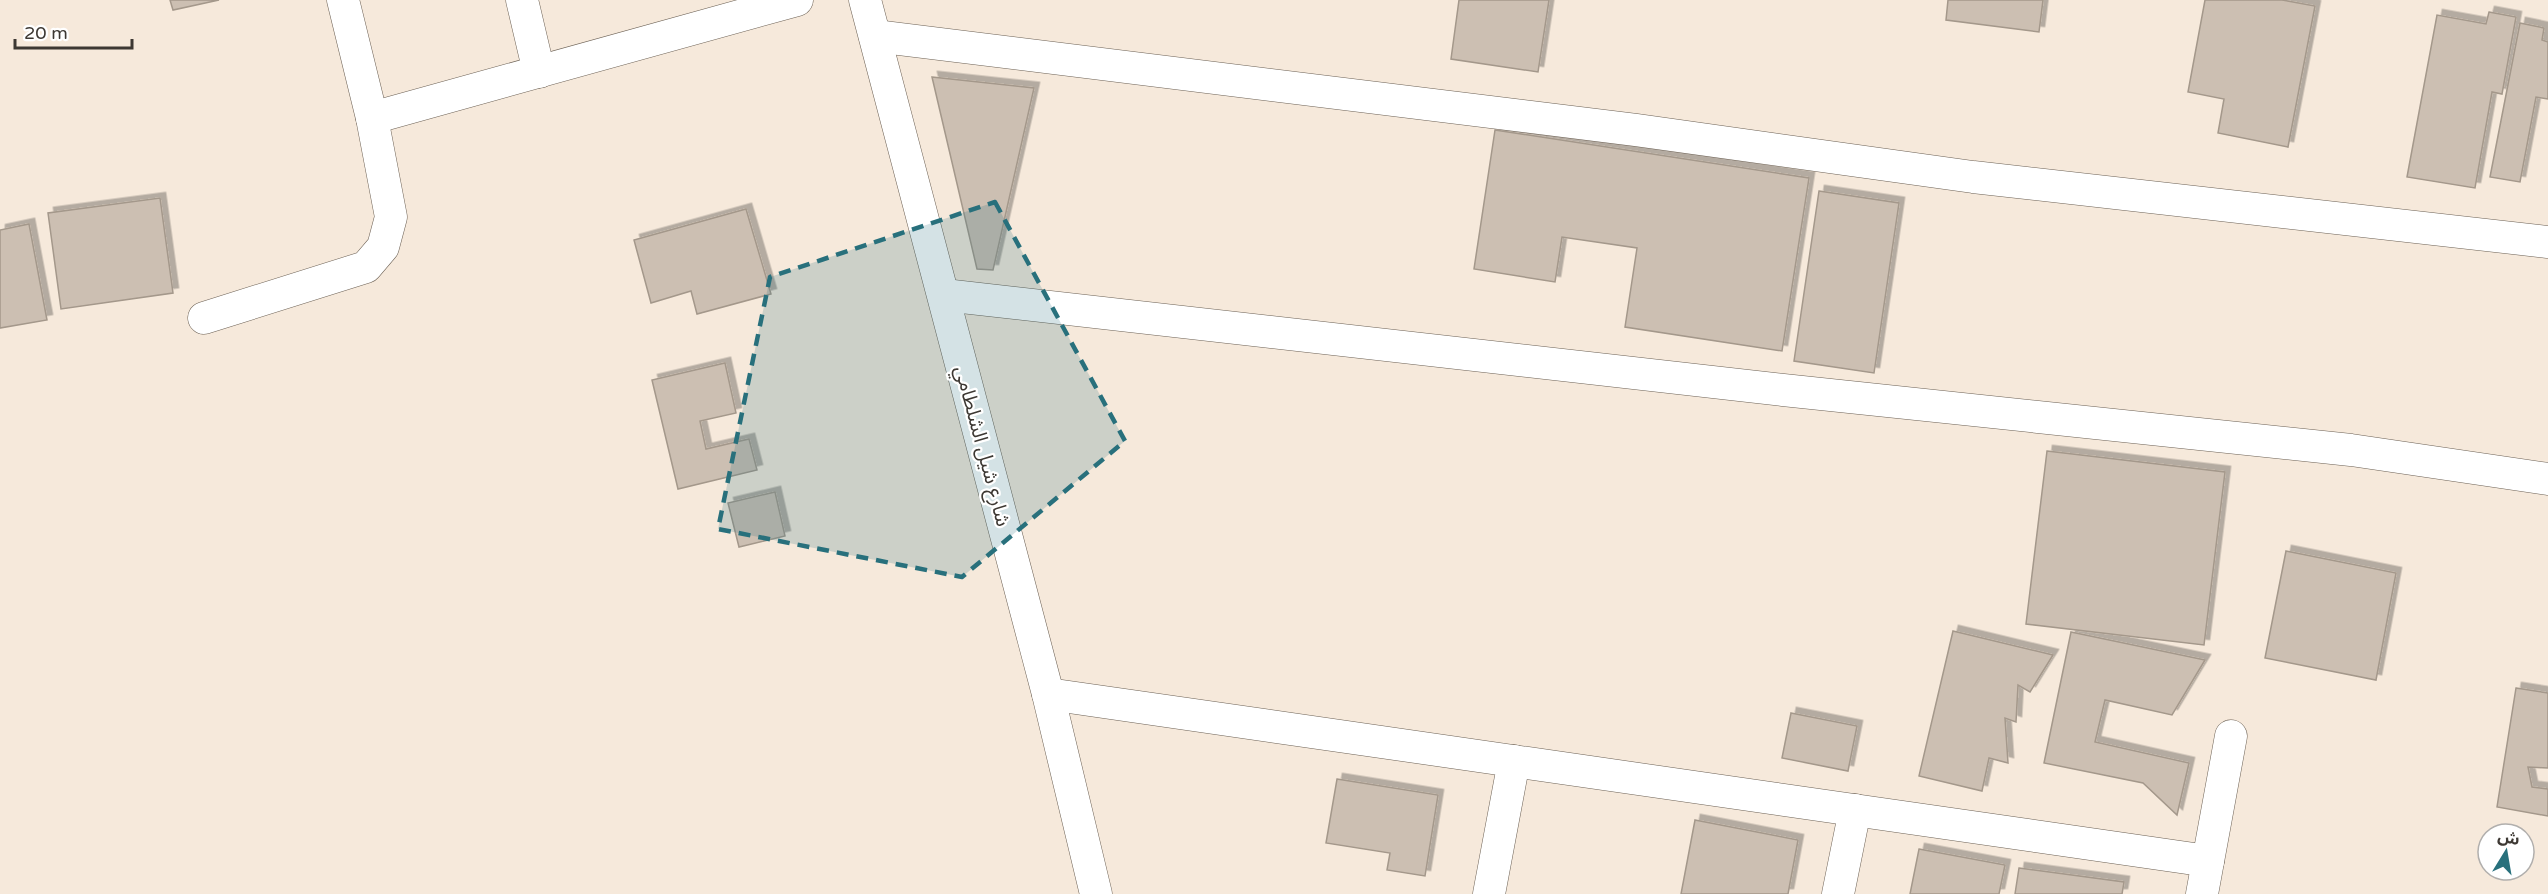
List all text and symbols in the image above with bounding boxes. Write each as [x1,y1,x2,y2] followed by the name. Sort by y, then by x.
[15,12,132,50] scale bar
[24,22,68,44] text: 20 m
[946,363,1015,530] street label: شارع شيل الشلطامي
[2476,822,2536,882] north arrow
[2496,826,2521,850] text: ش

